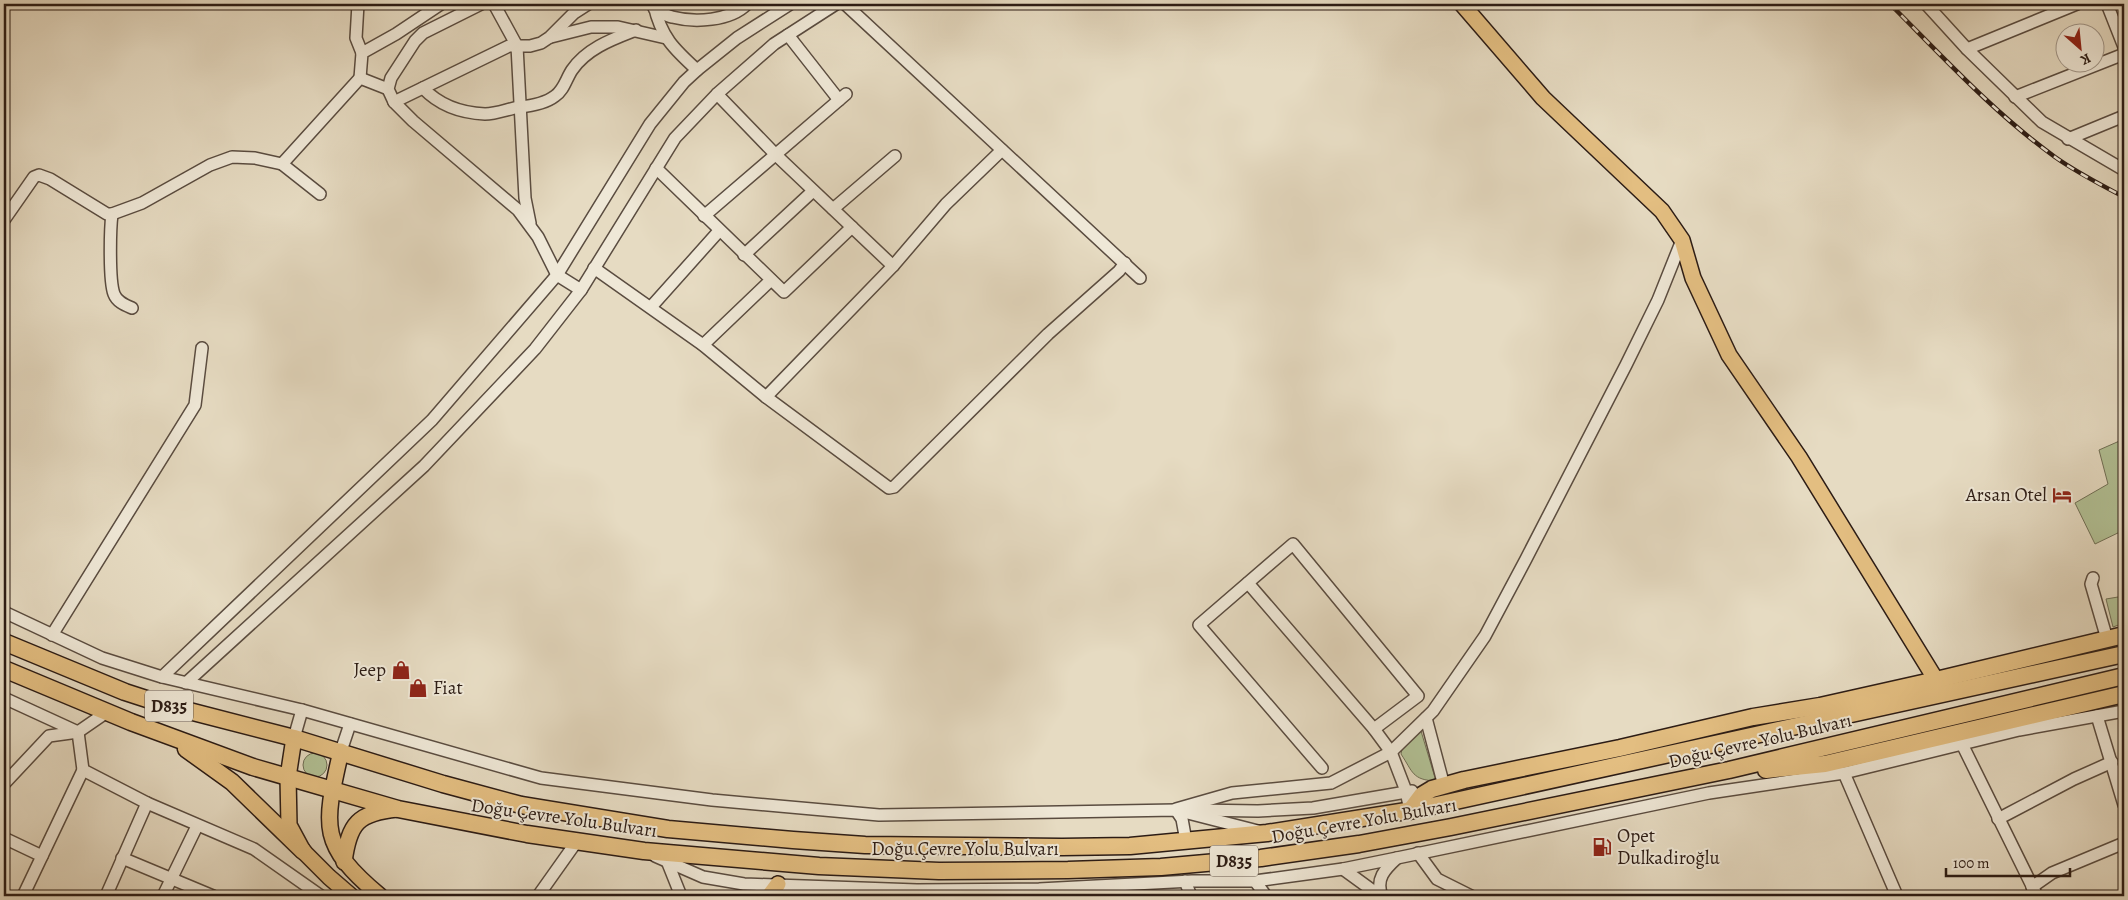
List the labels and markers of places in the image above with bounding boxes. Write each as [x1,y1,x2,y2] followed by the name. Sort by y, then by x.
[1965,482,2047,508] place label: Arsan Otel
[2051,484,2073,506] hotel icon: Arsan Otel
[353,657,386,683] place label: Jeep
[390,659,412,681] shop icon: Jeep
[433,675,463,701] place label: Fiat
[407,677,429,699] shop icon: Fiat
[1617,823,1720,871] place label: Opet Dulkadiroğlu
[1591,836,1613,858] fuel station icon: Opet Dulkadiroğlu

